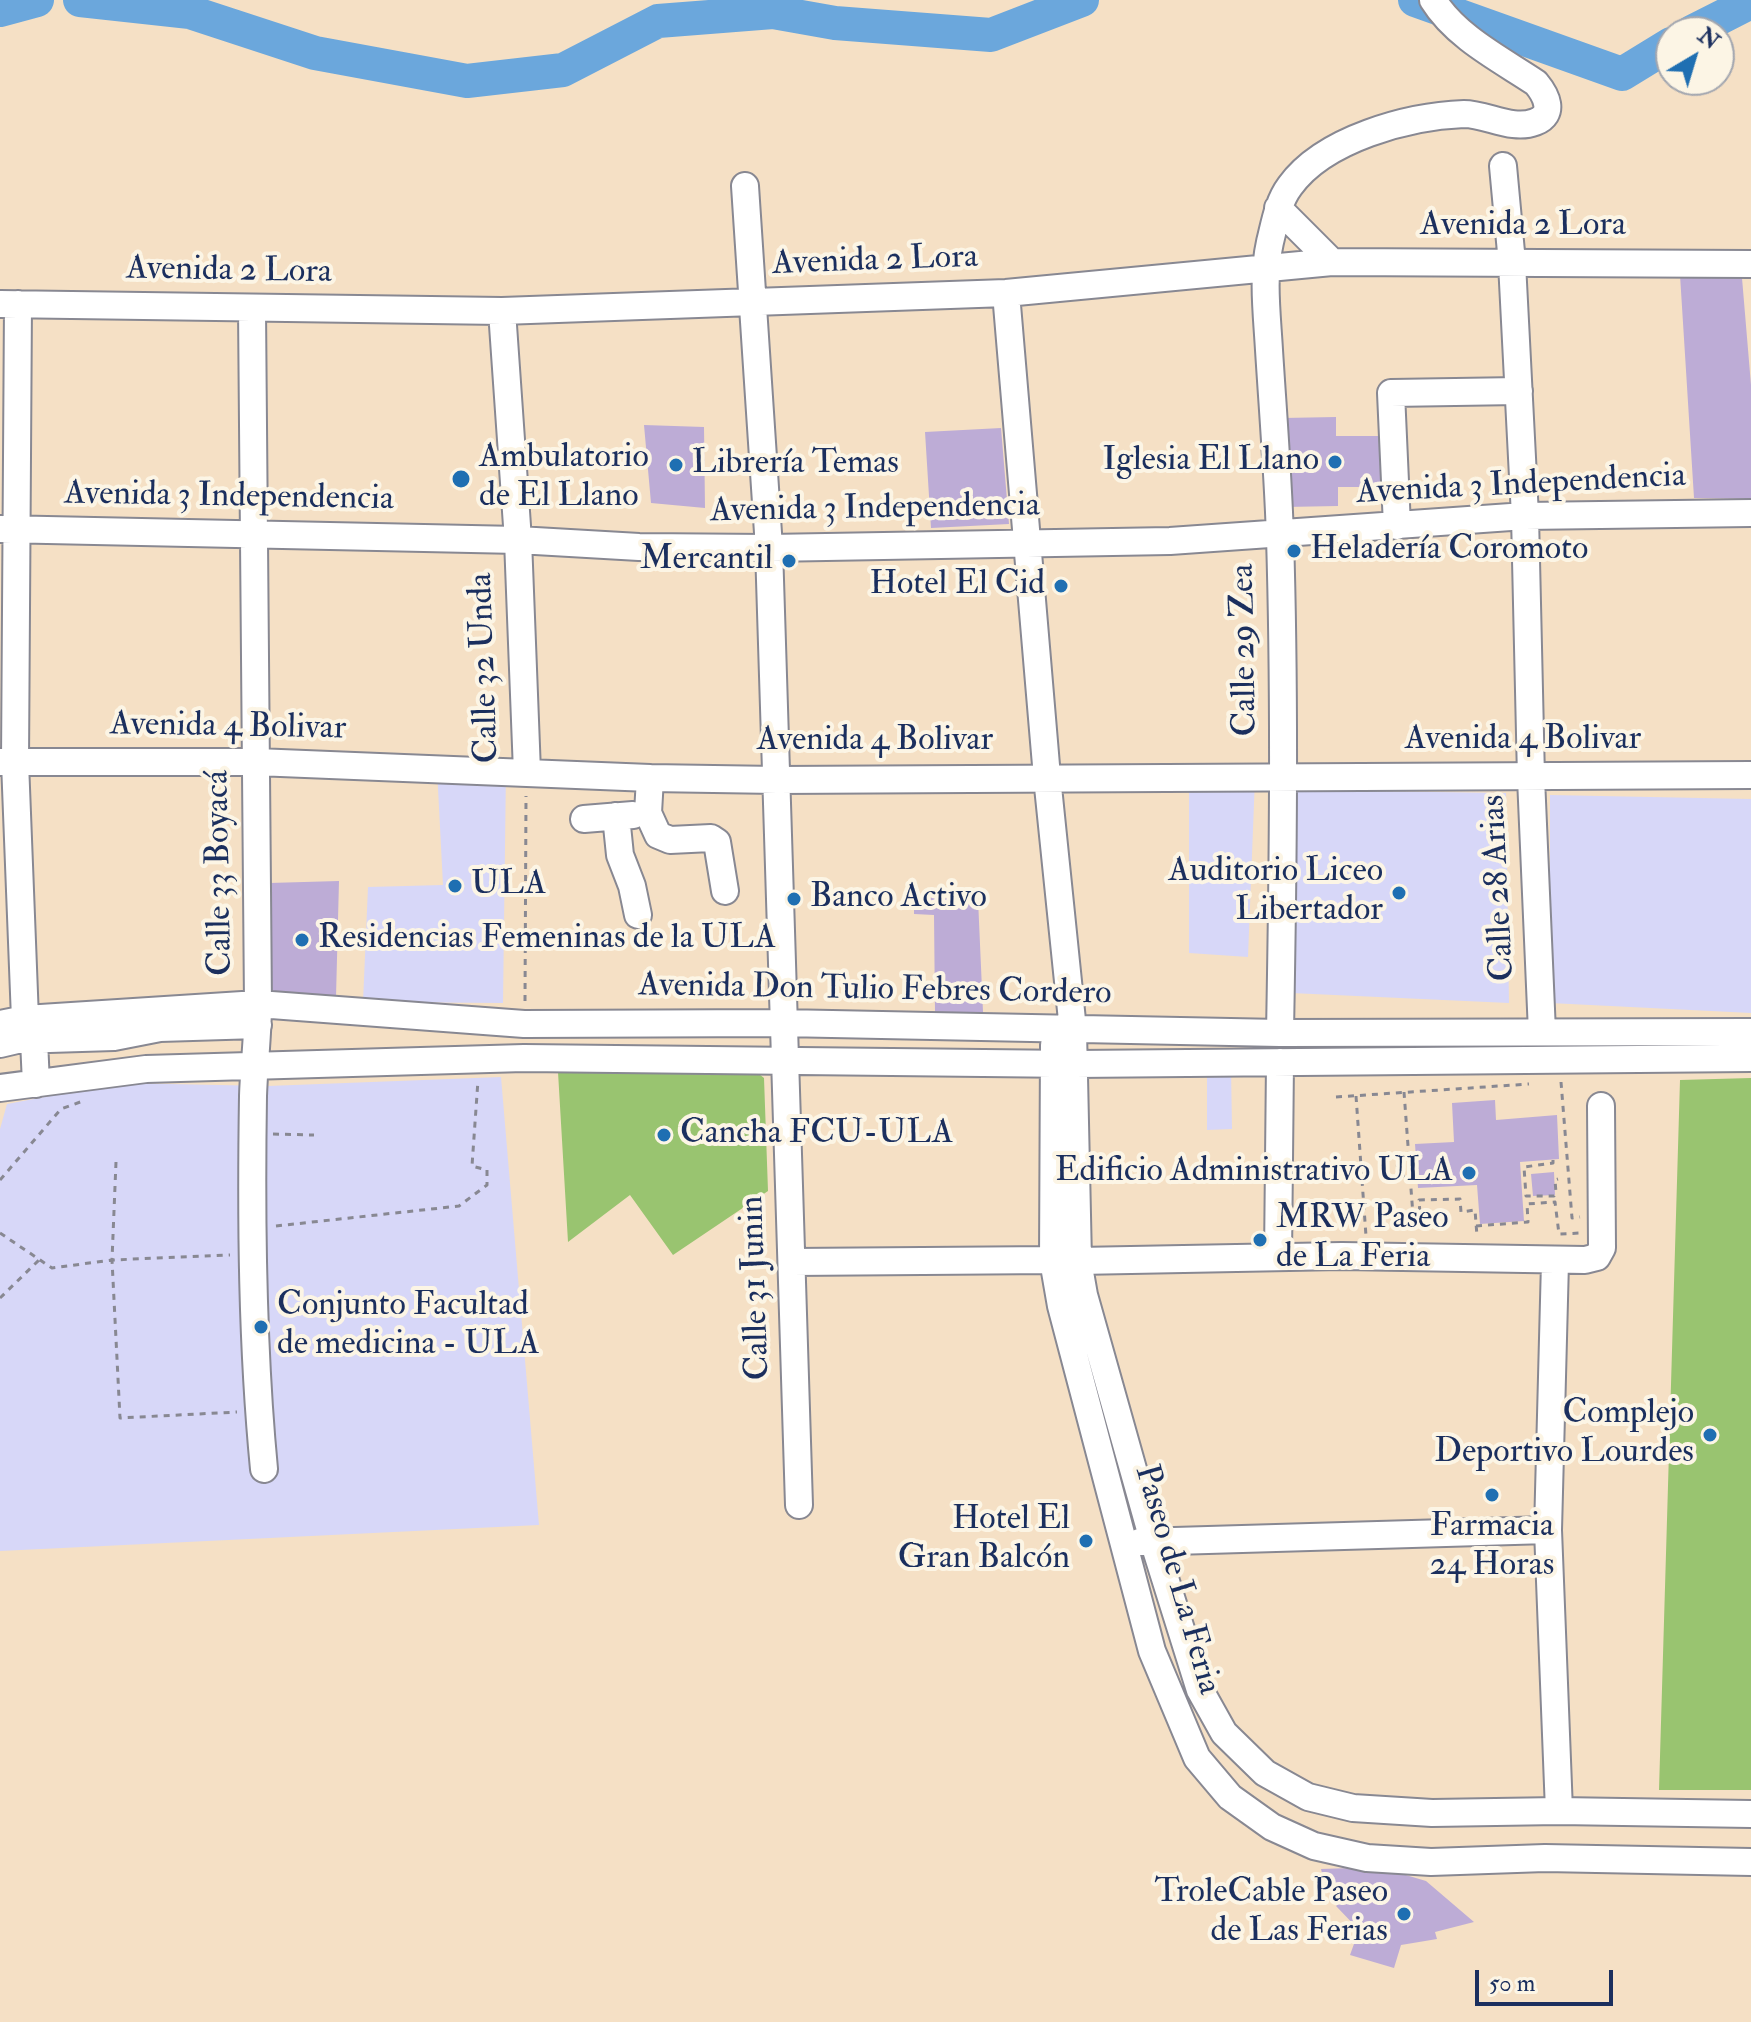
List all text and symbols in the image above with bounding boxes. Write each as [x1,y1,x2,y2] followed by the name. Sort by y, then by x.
[1655,16,1735,96] north arrow
[1692,22,1725,56] text: N
[1420,207,1626,247] street label: Avenida 2 Lora
[771,238,979,286] street label: Avenida 2 Lora
[126,250,332,294] street label: Avenida 2 Lora
[479,439,649,518] place label: Ambulatorio de El Llano
[1102,442,1319,482] place label: Iglesia El Llano
[692,445,899,485] place label: Librería Temas
[1326,453,1344,471] marker: Iglesia El Llano
[667,456,685,474] marker: Librería Temas
[1355,457,1687,515] street label: Avenida 3 Independencia
[450,468,472,490] marker: Ambulatorio de El Llano
[64,475,394,521] street label: Avenida 3 Independencia
[710,487,1040,533] street label: Avenida 3 Independencia
[1310,531,1588,571] place label: Heladería Coromoto
[640,541,773,581] place label: Mercantil
[1285,542,1303,560] marker: Heladería Coromoto
[780,552,798,570] marker: Mercantil
[1224,563,1268,737] street label: Calle 29 Zea
[870,566,1045,606] place label: Hotel El Cid
[462,572,510,764] street label: Calle 32 Unda
[1052,577,1070,595] marker: Hotel El Cid
[109,706,347,750] street label: Avenida 4 Bolivar
[1405,721,1641,761] street label: Avenida 4 Bolivar
[757,722,993,762] street label: Avenida 4 Bolivar
[199,770,243,976] street label: Calle 33 Boyacá
[1475,794,1525,982] street label: Calle 28 Arias
[1168,853,1383,932] place label: Auditorio Liceo Libertador
[471,866,546,906] place label: ULA
[446,877,464,895] marker: ULA
[810,879,987,919] place label: Banco Activo
[1390,884,1408,902] marker: Auditorio Liceo Libertador
[785,890,803,908] marker: Banco Activo
[318,920,776,960] place label: Residencias Femeninas de la ULA
[293,931,311,949] marker: Residencias Femeninas de la ULA
[638,966,1112,1016] street label: Avenida Don Tulio Febres Cordero
[680,1115,953,1155] place label: Cancha FCU-ULA
[655,1126,673,1144] marker: Cancha FCU-ULA
[1055,1153,1453,1193] place label: Edificio Administrativo ULA
[1460,1164,1478,1182] marker: Edificio Administrativo ULA
[733,1195,781,1381] street label: Calle 31 Junin
[1276,1200,1449,1280] place label: MRW Paseo de La Feria
[1251,1231,1269,1249] marker: MRW Paseo de La Feria
[277,1287,540,1366] place label: Conjunto Facultad de medicina - ULA
[252,1318,270,1336] marker: Conjunto Facultad de medicina - ULA
[1434,1395,1694,1474] place label: Complejo Deportivo Lourdes
[1701,1426,1719,1444] marker: Complejo Deportivo Lourdes
[1124,1461,1228,1699] street label: Paseo de La Feria
[1483,1486,1501,1504] marker: Farmacia 24 Horas
[898,1501,1070,1580] place label: Hotel El Gran Balcón
[1430,1508,1554,1588] place label: Farmacia 24 Horas
[1077,1532,1095,1550] marker: Hotel El Gran Balcón
[1154,1874,1388,1954] place label: TroleCable Paseo de Las Ferias
[1395,1905,1413,1923] marker: TroleCable Paseo de Las Ferias
[1479,1954,1617,2004] scale bar
[1489,1968,1535,1999] text: 50 m

